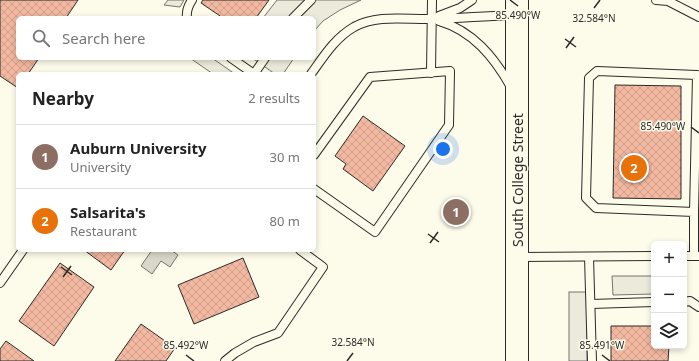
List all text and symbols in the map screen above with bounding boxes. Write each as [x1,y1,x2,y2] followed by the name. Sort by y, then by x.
[496,8,541,22] text: 85.490°W
[572,11,616,25] text: 32.584°N
[16,16,316,60] search box
[30,27,52,49] icon: search
[62,28,145,48] text: Search here
[32,87,94,110] text: Nearby
[248,89,300,107] text: 2 results
[508,113,527,247] street label: South College Street
[641,119,686,133] text: 85.490°W
[70,138,207,158] text: Auburn University
[433,139,453,159] your location
[41,148,49,166] text: 1
[270,148,300,166] text: 30 m
[621,153,647,183] pin: 2
[70,158,131,176] text: University
[443,197,469,227] pin: 1
[70,202,146,222] text: Salsarita's
[41,212,49,230] text: 2
[270,212,300,230] text: 80 m
[70,222,137,240] text: Restaurant
[651,241,687,349] map controls
[651,241,687,277] button: +
[651,277,687,313] button: −
[651,313,687,349] button: layers
[331,335,375,349] text: 32.584°N
[164,338,209,352] text: 85.492°W
[580,338,625,352] text: 85.491°W

